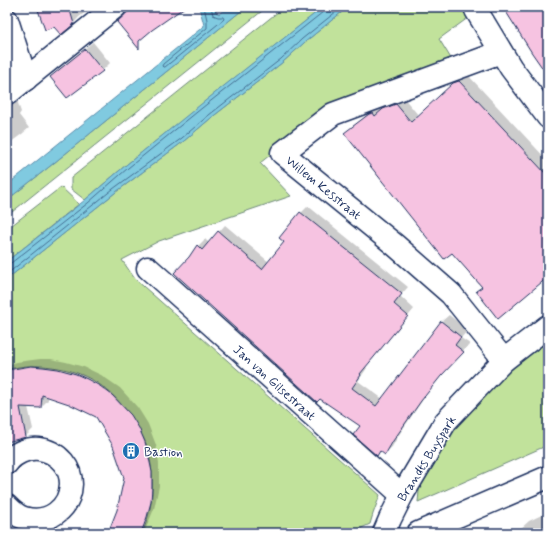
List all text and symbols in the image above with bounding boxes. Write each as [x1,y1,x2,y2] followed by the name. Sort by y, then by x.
[282,152,364,224] street label: Willem Kesstraat
[229,342,319,425] street label: Jan van Gilsestraat
[394,412,461,505] street label: Brandts Buyspark
[121,441,141,461] building icon: Bastion
[144,444,183,461] place label: Bastion

